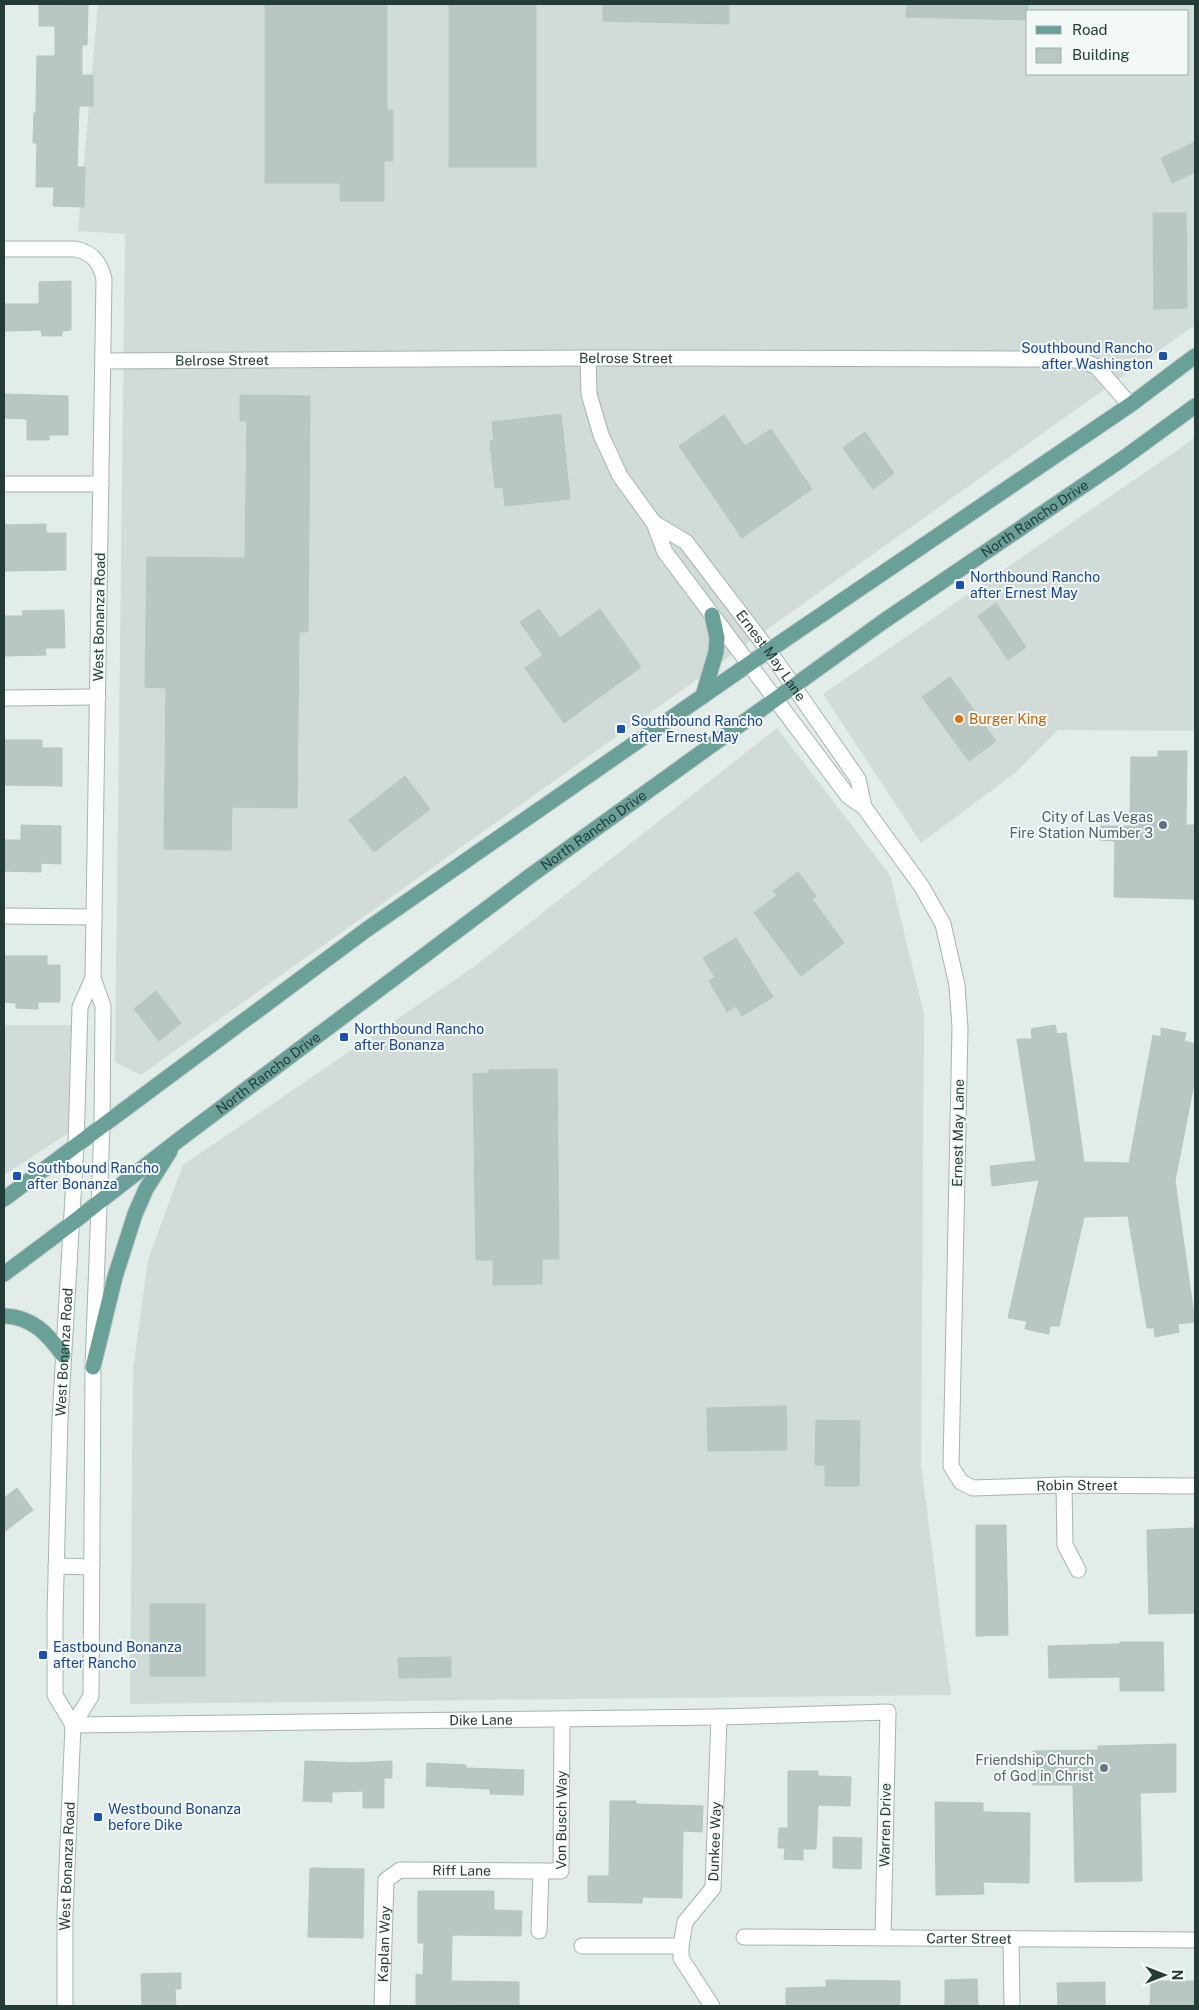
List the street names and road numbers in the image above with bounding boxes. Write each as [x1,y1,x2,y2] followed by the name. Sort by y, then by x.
[579,350,673,366] street label: Belrose Street
[175,352,269,369] street label: Belrose Street
[978,477,1091,561] street label: North Rancho Drive
[90,553,108,681] street label: West Bonanza Road
[733,607,809,704] street label: Ernest May Lane
[538,787,650,874] street label: North Rancho Drive
[213,1028,323,1117] street label: North Rancho Drive
[949,1079,967,1187] street label: Ernest May Lane
[52,1287,76,1417] street label: West Bonanza Road
[1036,1477,1118,1494] street label: Robin Street
[449,1712,513,1728] street label: Dike Lane
[553,1770,570,1870] street label: Von Busch Way
[876,1783,894,1867] street label: Warren Drive
[57,1801,78,1930] street label: West Bonanza Road
[705,1801,724,1882] street label: Dunkee Way
[432,1862,491,1879] street label: Riff Lane
[375,1905,393,1982] street label: Kaplan Way
[926,1930,1012,1947] street label: Carter Street

